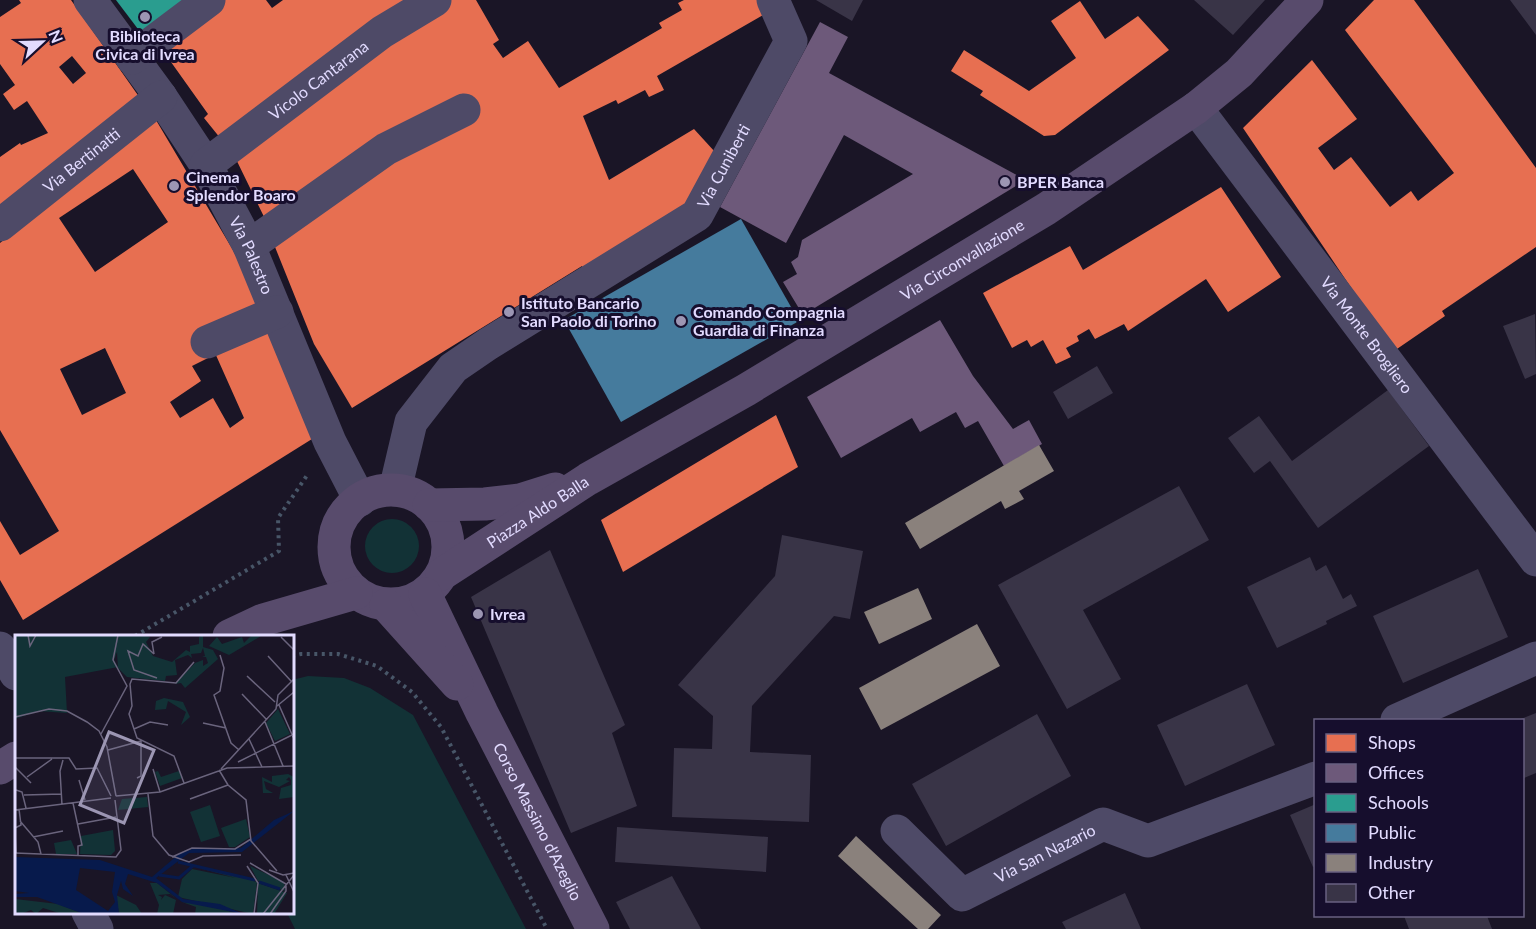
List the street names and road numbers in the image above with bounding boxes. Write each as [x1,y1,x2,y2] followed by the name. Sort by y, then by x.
[265,36,372,123] street label: Vicolo Cantarana
[693,121,753,211] street label: Via Cuniberti
[39,124,123,196] street label: Via Bertinatti
[226,213,278,297] street label: Via Palestro
[897,215,1027,304] street label: Via Circonvallazione
[1317,273,1417,397] street label: Via Monte Brogliero
[483,471,592,551] street label: Piazza Aldo Balla
[490,739,587,903] street label: Corso Massimo d'Azeglio
[991,820,1098,886] street label: Via San Nazario

